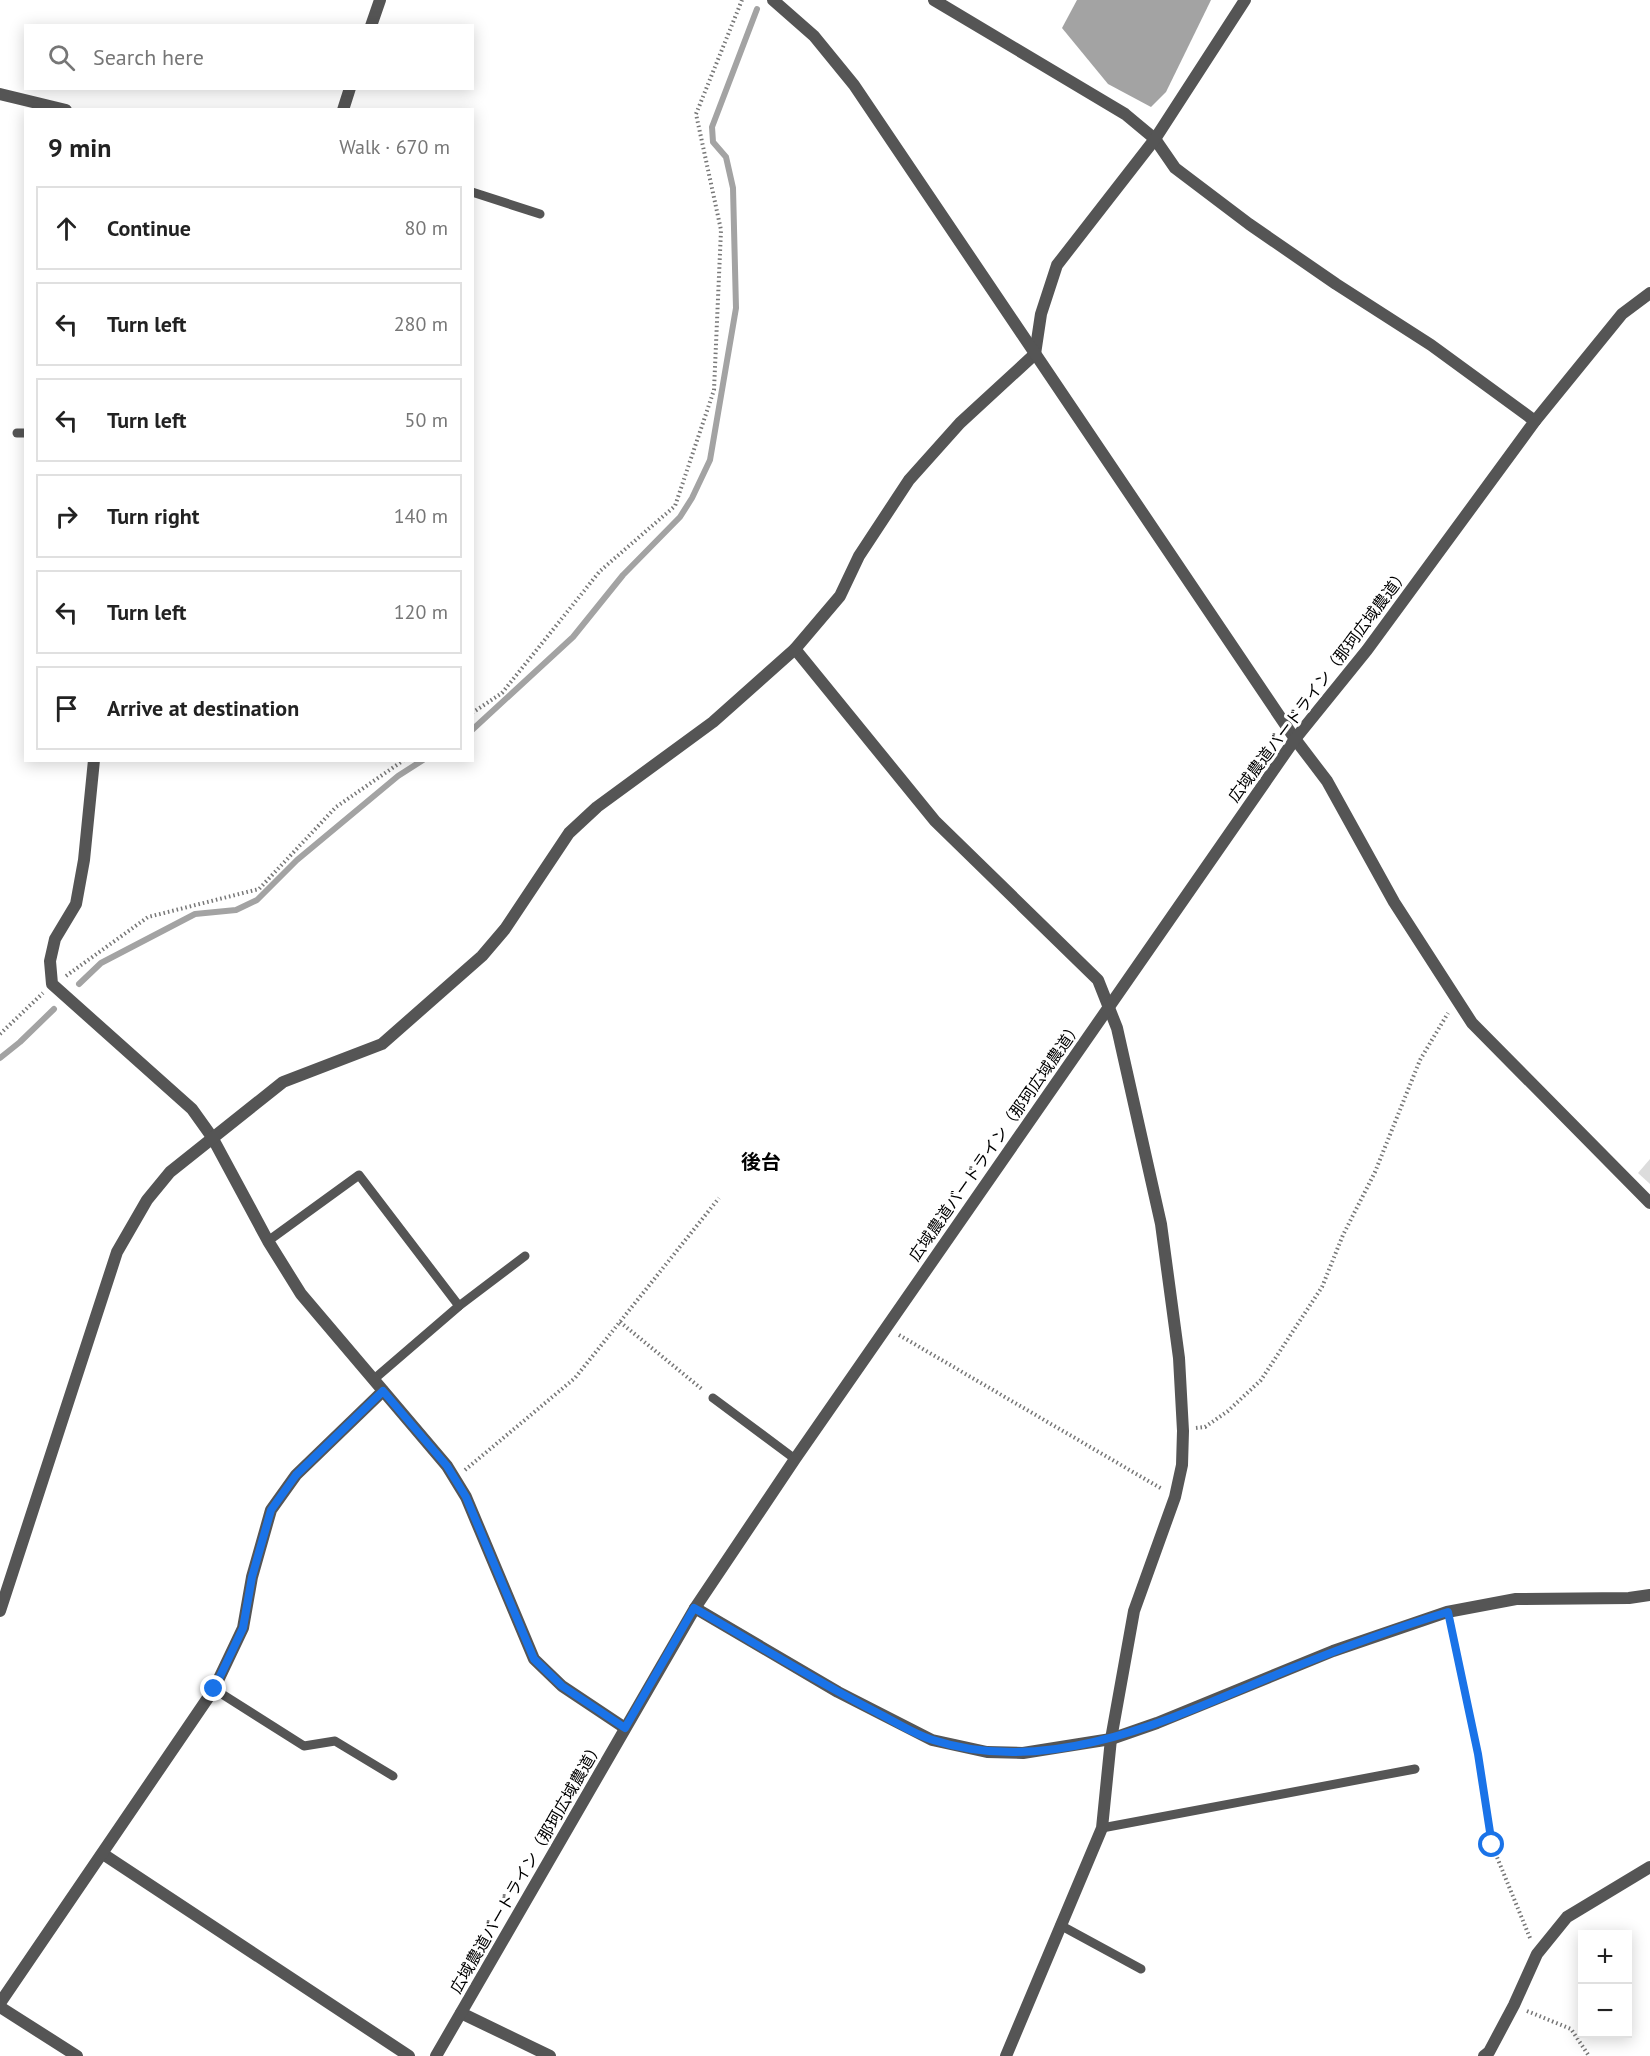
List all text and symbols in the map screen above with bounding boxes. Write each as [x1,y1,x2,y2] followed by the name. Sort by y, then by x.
[24,24,474,90] search box
[45,41,78,74] icon: search
[93,43,204,71] text: Search here
[48,131,111,164] text: 9 min
[339,134,450,160] text: Walk · 670 m
[50,212,83,245] icon: ahead
[107,214,191,242] text: Continue
[405,215,448,241] text: 80 m
[50,308,83,341] icon: left
[107,310,187,338] text: Turn left
[394,311,448,337] text: 280 m
[50,404,83,437] icon: left
[107,406,187,434] text: Turn left
[405,407,448,433] text: 50 m
[50,500,83,533] icon: right
[107,502,199,530] text: Turn right
[394,503,448,529] text: 140 m
[1223,564,1413,806] street label: 広域農道バードライン（那珂広域農道）
[50,596,83,629] icon: left
[107,598,187,626] text: Turn left
[394,599,448,625] text: 120 m
[50,692,83,725] icon: arrive
[107,694,299,722] text: Arrive at destination
[904,1017,1086,1265] street label: 広域農道バードライン（那珂広域農道）
[741,1149,781,1175] district label: 後台
[200,1675,226,1701] route end
[445,1737,607,1997] street label: 広域農道バードライン（那珂広域農道）
[1478,1831,1504,1857] route start
[1578,1930,1632,2038] map controls
[1578,1930,1632,1984] button: +
[1578,1984,1632,2038] button: −

